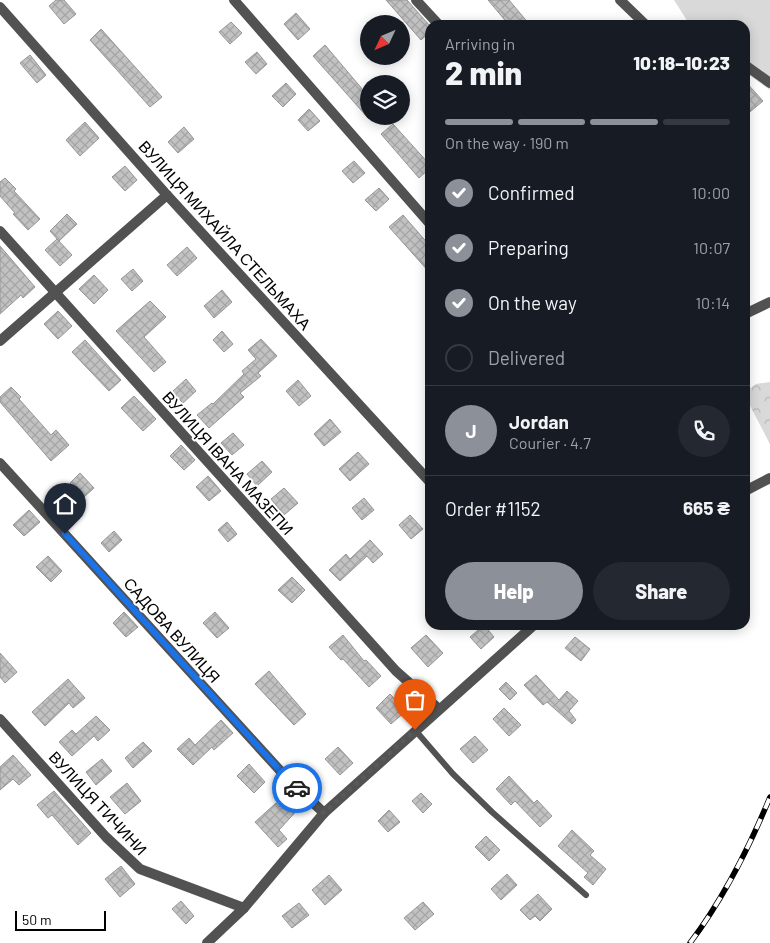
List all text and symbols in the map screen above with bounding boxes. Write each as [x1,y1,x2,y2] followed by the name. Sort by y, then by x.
[360,15,410,65] north arrow
[360,15,410,125] map controls
[445,34,515,53] text: Arriving in
[633,51,730,74] text: 10:18–10:23
[445,53,522,91] text: 2 min
[360,75,410,125] button: layers
[445,133,569,152] text: On the way · 190 m
[135,136,316,333] street label: ВУЛИЦЯ МИХАЙЛА СТЕЛЬМАХА
[445,179,473,207] icon: check
[488,181,575,204] text: Confirmed
[692,183,730,202] text: 10:00
[445,234,473,262] icon: check
[488,236,569,259] text: Preparing
[693,238,730,257] text: 10:07
[445,289,473,317] icon: check
[488,291,577,314] text: On the way
[696,293,730,312] text: 10:14
[488,346,565,369] text: Delivered
[159,387,298,538] street label: ВУЛИЦЯ ІВАНА МАЗЕПИ
[678,405,730,457] button: phone
[509,410,569,433] text: Jordan
[465,419,477,442] text: J
[509,433,591,452] text: Courier · 4.7
[44,483,86,534] pin
[51,490,79,518] icon: home
[683,496,730,519] text: 665 ₴
[445,497,541,520] text: Order #1152
[445,562,583,620] button: Help
[593,562,730,620] button: Share
[120,573,225,686] street label: САДОВА ВУЛИЦЯ
[394,679,436,730] pin
[401,686,429,714] icon: bag
[45,747,151,858] street label: ВУЛИЦЯ ТИЧИНИ
[272,763,322,813] courier
[283,774,311,802] icon: car
[15,908,106,931] scale bar
[22,911,51,928] text: 50 m

